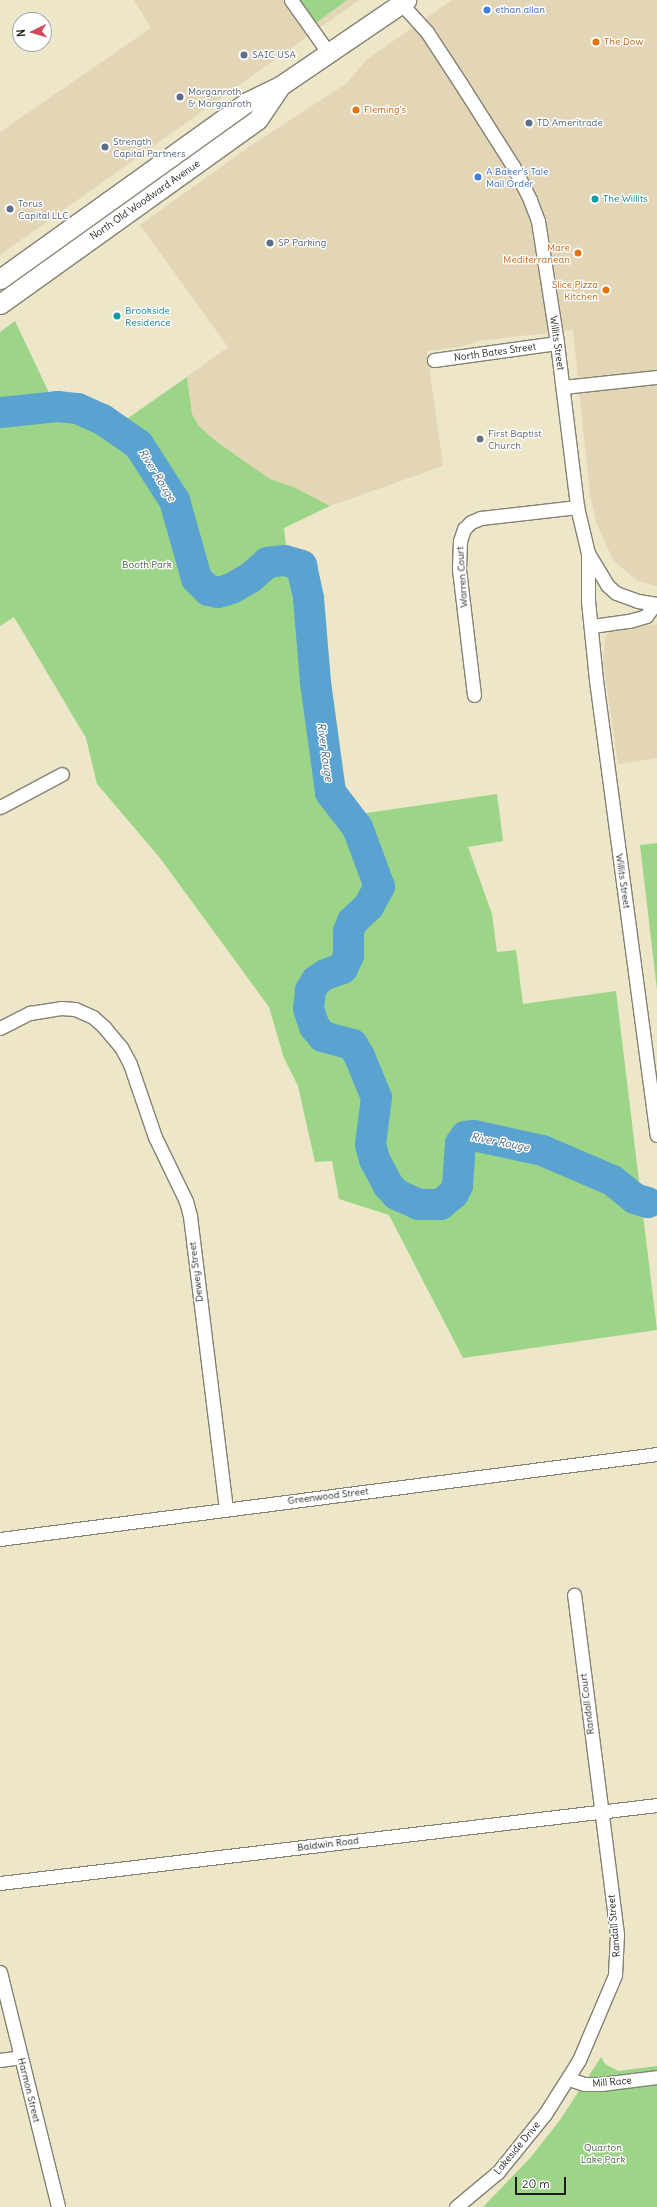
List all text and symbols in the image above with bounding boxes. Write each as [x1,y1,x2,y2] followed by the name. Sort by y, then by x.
[495,4,545,16] place label: ethan allan
[482,5,492,15] marker: ethan allan
[12,12,52,52] north arrow
[14,29,28,37] text: N
[604,36,643,48] place label: The Dow
[591,37,601,47] marker: The Dow
[252,49,296,61] place label: SAIC USA
[239,50,249,60] marker: SAIC USA
[188,85,251,108] place label: Morganroth & Morganroth
[175,92,185,102] marker: Morganroth & Morganroth
[364,104,406,116] place label: Fleming's
[351,105,361,115] marker: Fleming's
[537,117,603,129] place label: TD Ameritrade
[524,118,534,128] marker: TD Ameritrade
[113,135,186,158] place label: Strength Capital Partners
[100,142,110,152] marker: Strength Capital Partners
[88,157,202,243] street label: North Old Woodward Avenue
[486,165,548,188] place label: A Baker's Tale Mail Order
[473,172,483,182] marker: A Baker's Tale Mail Order
[603,193,648,205] place label: The Willits
[590,194,600,204] marker: The Willits
[18,197,69,220] place label: Torus Capital LLC
[5,204,15,214] marker: Torus Capital LLC
[278,237,326,249] place label: SP Parking
[265,238,275,248] marker: SP Parking
[503,241,570,264] place label: Mare Mediterranean
[573,248,583,258] marker: Mare Mediterranean
[552,278,598,302] place label: Slice Pizza Kitchen
[601,285,611,295] marker: Slice Pizza Kitchen
[125,304,171,328] place label: Brookside Residence
[112,311,122,321] marker: Brookside Residence
[547,315,567,371] street label: Willits Street
[453,340,537,364] street label: North Bates Street
[488,427,542,450] place label: First Baptist Church
[475,434,485,444] marker: First Baptist Church
[136,446,178,504] water label: River Rouge
[454,546,470,608] street label: Warren Court
[122,559,172,571] park label: Booth Park
[314,722,336,782] water label: River Rouge
[613,853,633,909] street label: Willits Street
[470,1130,530,1154] water label: River Rouge
[186,1241,206,1303] street label: Dewey Street
[287,1485,369,1507] street label: Greenwood Street
[577,1673,597,1735] street label: Randall Court
[296,1834,360,1854] street label: Baldwin Road
[605,1894,623,1958] street label: Randall Street
[15,2056,43,2124] street label: Harmon Street
[592,2074,632,2090] street label: Mill Race
[491,2119,543,2177] street label: Lakeside Drive
[581,2141,625,2164] park label: Quarton Lake Park
[517,2169,568,2195] scale bar
[522,2176,550,2191] text: 20 m

